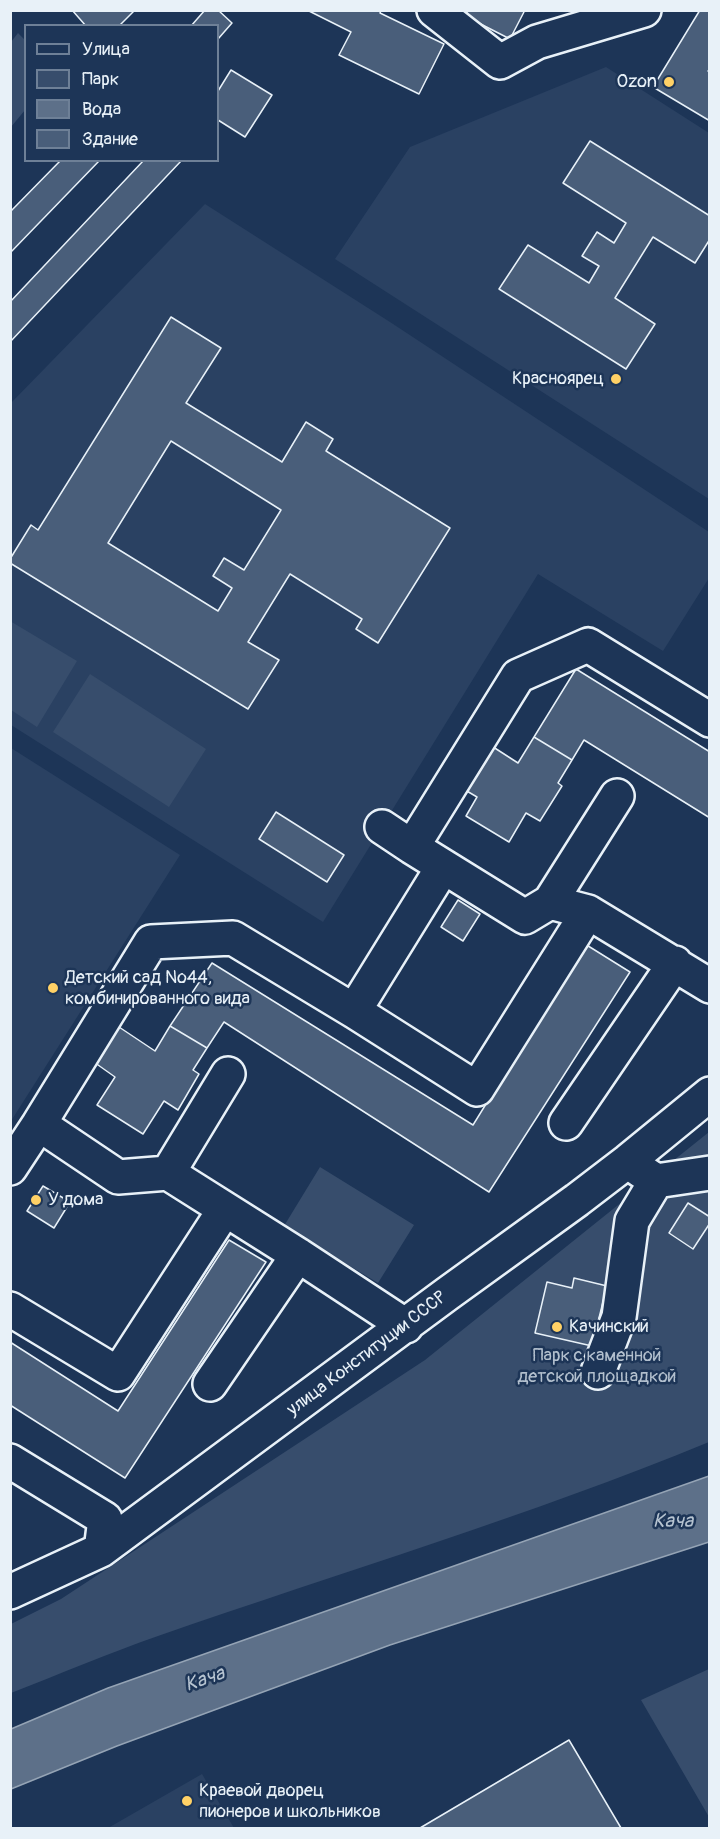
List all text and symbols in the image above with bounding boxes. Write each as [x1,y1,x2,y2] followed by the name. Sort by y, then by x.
[24,24,219,162] legend
[82,38,130,61] text: Улица
[82,68,119,91] text: Парк
[617,71,657,93] place label: Ozon
[662,75,676,89] marker: Ozon
[82,98,121,121] text: Вода
[82,128,138,151] text: Здание
[512,368,604,390] place label: Красноярец
[609,372,623,386] marker: Красноярец
[65,967,250,1010] place label: Детский сад №44, комбинированного вида
[46,981,60,995] marker: Детский сад №44, комбинированного вида
[48,1189,103,1211] place label: У дома
[29,1193,43,1207] marker: У дома
[283,1287,451,1421] street label: улица Конституции СССР
[569,1316,649,1338] place label: Качинский
[550,1320,564,1334] marker: Качинский
[518,1345,676,1388] park label: Парк с каменной детской площадкой
[653,1510,693,1534] water label: Кача
[182,1662,228,1698] water label: Кача
[199,1780,381,1822] place label: Краевой дворец пионеров и школьников
[180,1794,194,1808] marker: Краевой дворец пионеров и школьников

